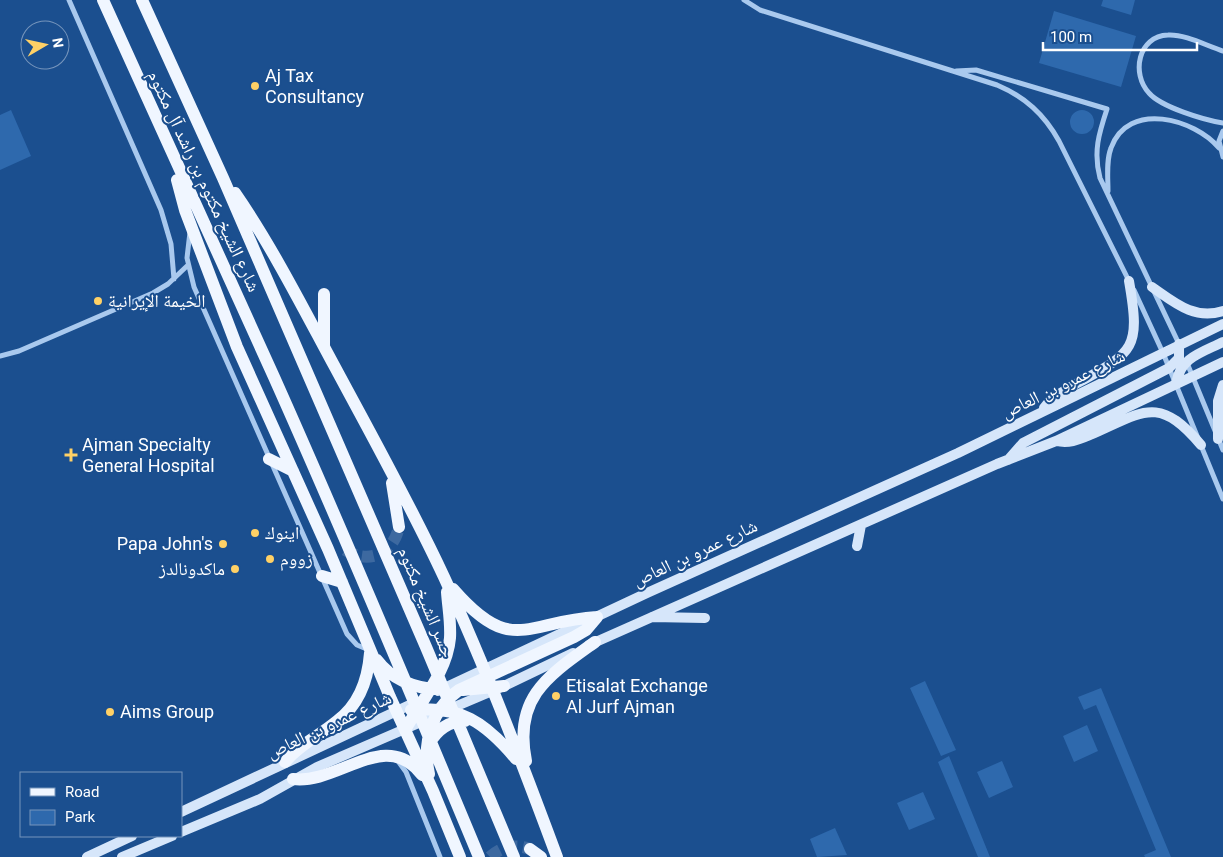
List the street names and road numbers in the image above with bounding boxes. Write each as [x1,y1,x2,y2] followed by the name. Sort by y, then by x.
[142,67,265,296] street label: شارع الشيخ مكتوم بن راشد آل مكتوم
[997,344,1129,424] street label: شارع عمرو بن العاص
[629,514,761,592] street label: شارع عمرو بن العاص
[392,543,459,661] street label: جسر الشيخ مكتوم
[263,686,395,764] street label: شارع عمرو بن العاص

